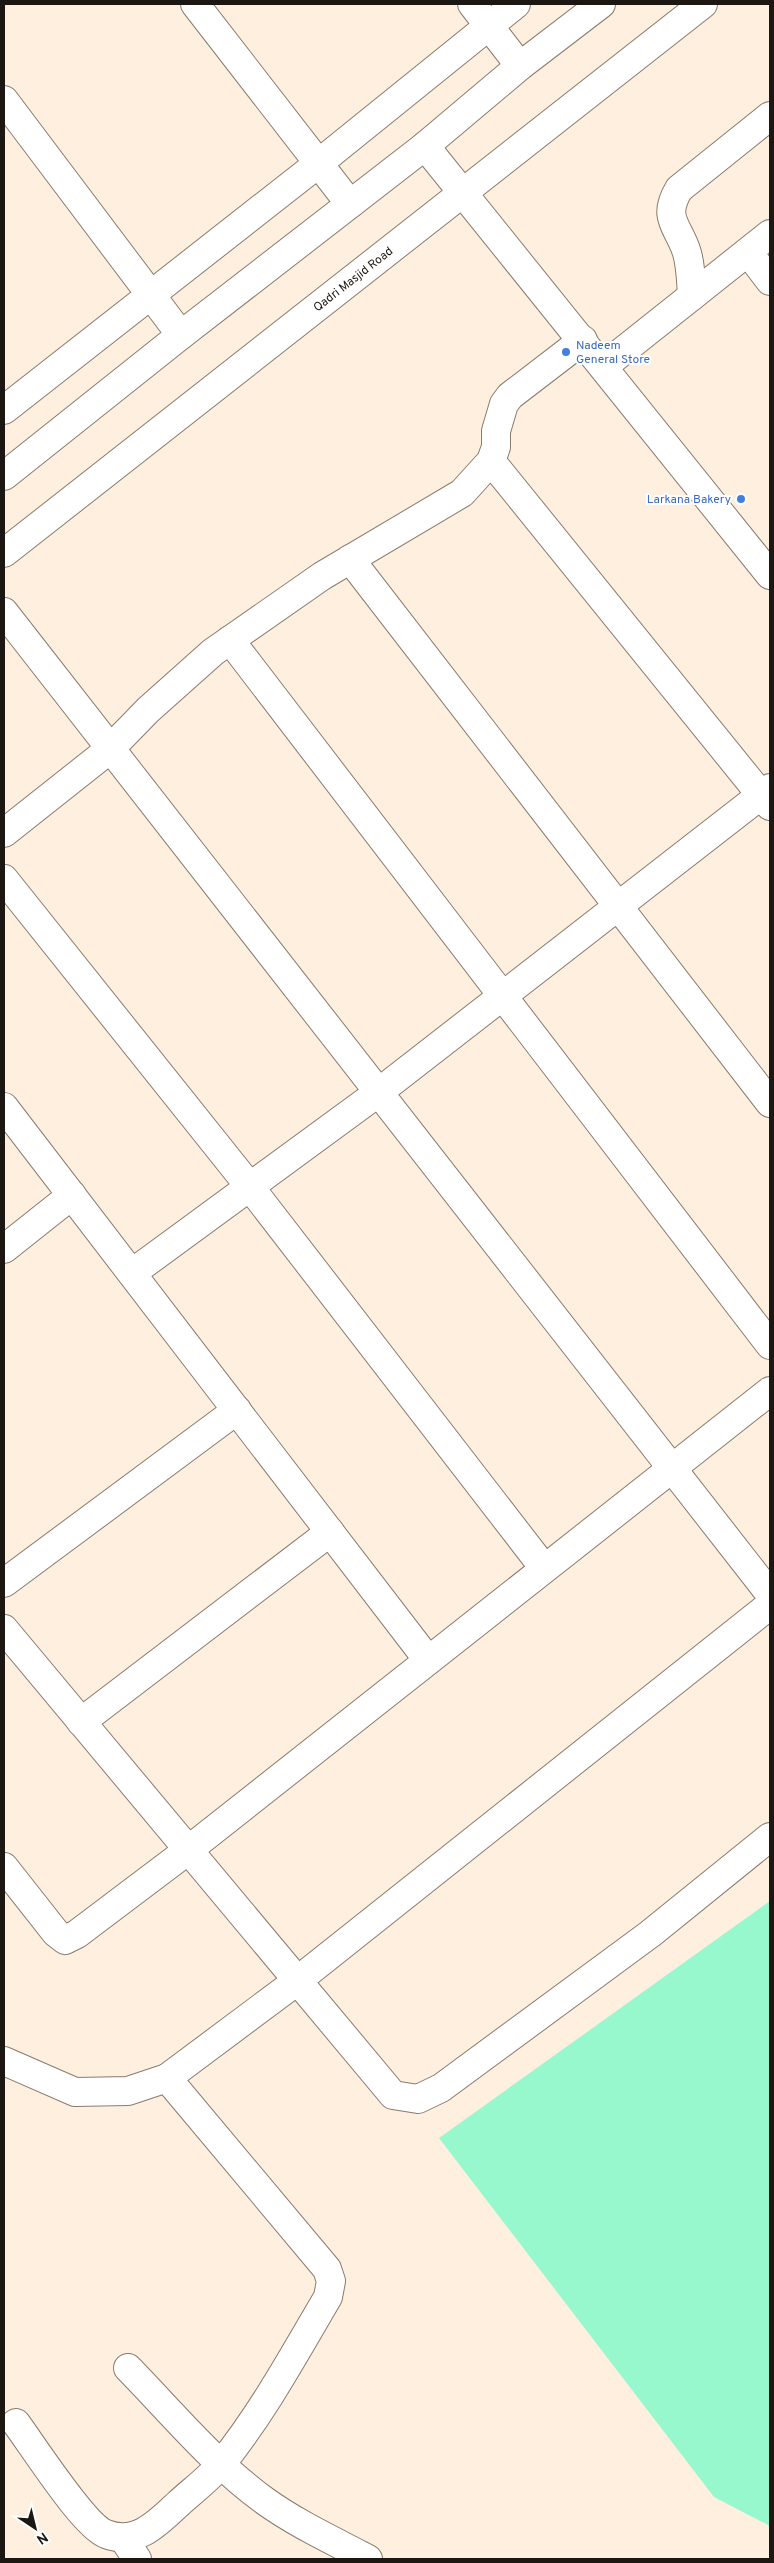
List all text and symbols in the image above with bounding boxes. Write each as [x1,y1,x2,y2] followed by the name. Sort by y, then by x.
[310,244,397,316] street label: Qadri Masjid Road
[576,338,650,368] place label: Nadeem General Store
[560,346,572,358] marker: Nadeem General Store
[647,492,731,508] place label: Larkana Bakery
[735,493,747,505] marker: Larkana Bakery
[10,2503,60,2553] north arrow
[33,2528,51,2547] text: N

